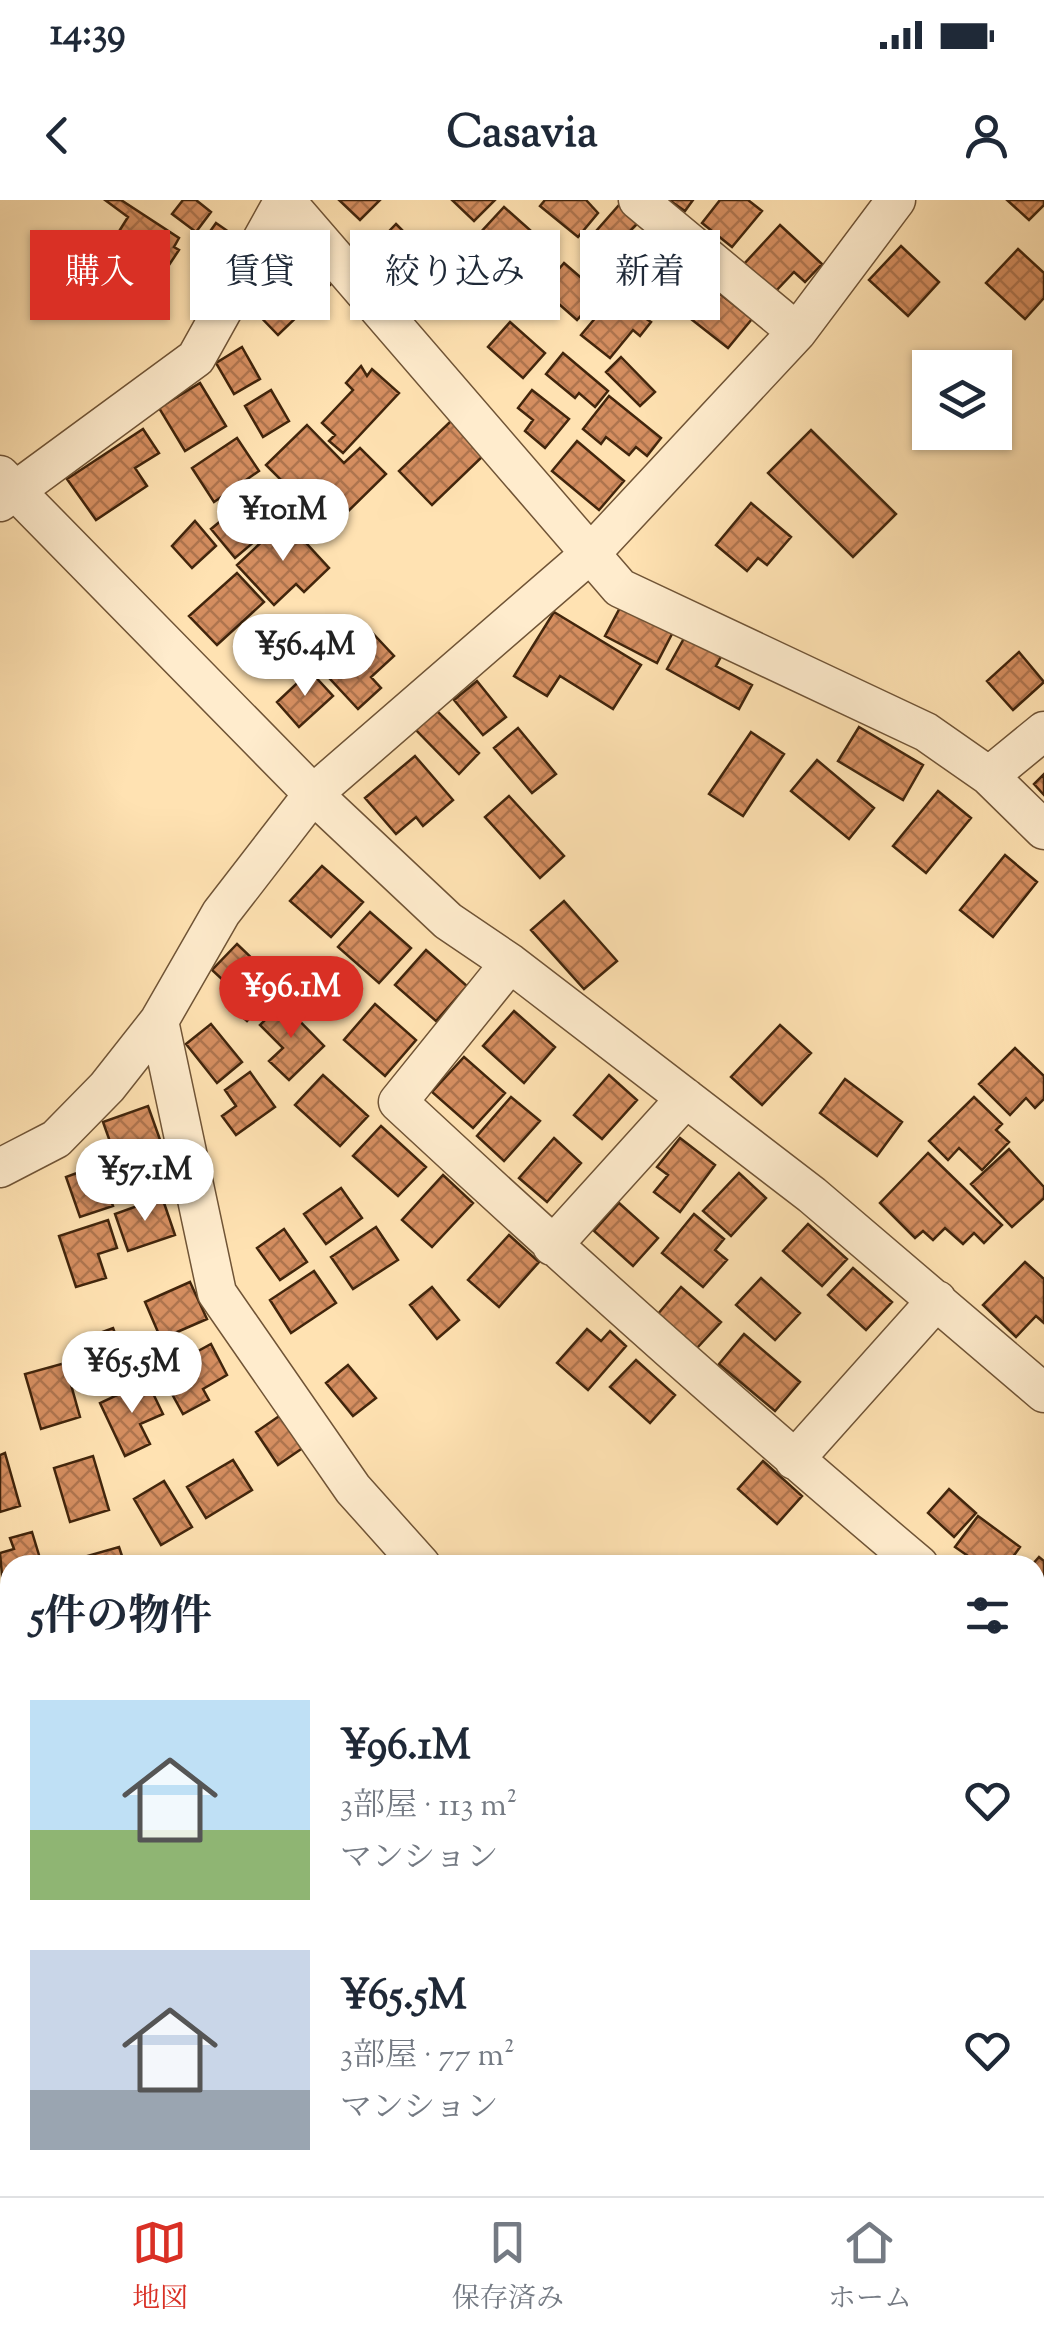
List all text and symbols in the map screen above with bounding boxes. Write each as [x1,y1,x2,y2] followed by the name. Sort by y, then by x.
[50,8,125,62] text: 14:39
[446,103,598,168] text: Casavia
[30,108,85,163] icon: back
[959,108,1014,163] icon: person
[30,230,170,320] chip: 購入
[190,230,330,320] chip: 賃貸
[350,230,560,320] chip: 絞り込み
[580,230,720,320] chip: 新着
[912,350,1012,450] map controls
[912,350,1012,450] button: layers
[213,479,353,564] pin: ¥101M
[239,488,327,534] text: ¥101M
[224,614,386,699] pin: ¥56.4M
[255,623,355,669] text: ¥56.4M
[210,956,372,1041] pin: ¥96.1M
[241,965,341,1011] text: ¥96.1M
[64,1139,226,1224] pin: ¥57.1M
[98,1148,192,1194] text: ¥57.1M
[51,1331,213,1416] pin: ¥65.5M
[84,1340,180,1386] text: ¥65.5M
[960,1588,1015,1643] icon: filters
[30,1589,212,1649] text: 5件の物件
[340,1718,471,1778] text: ¥96.1M
[110,1740,230,1860] icon: home
[960,1773,1015,1828] icon: heart
[340,1784,517,1830] text: 3部屋 · 113 m²
[340,1836,499,1882] text: マンション
[340,1968,467,2028] text: ¥65.5M
[110,1990,230,2110] icon: home
[960,2023,1015,2078] icon: heart
[340,2034,515,2080] text: 3部屋 · 77 m²
[340,2086,499,2132] text: マンション
[132,2215,188,2320] tab: 地図
[452,2215,564,2320] tab: 保存済み
[828,2215,912,2320] tab: ホーム

